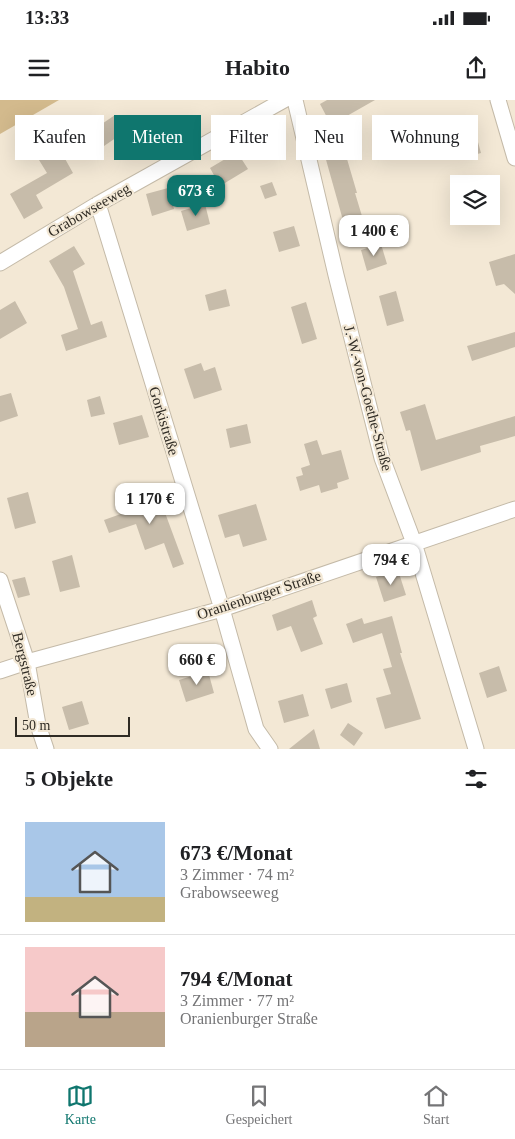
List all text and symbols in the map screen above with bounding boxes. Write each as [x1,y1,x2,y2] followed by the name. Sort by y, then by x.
[25,7,69,28] text: 13:33
[25,54,53,82] icon: menu
[462,54,490,82] icon: share
[225,55,290,80] text: Habito
[15,115,104,160] chip: Kaufen
[114,115,201,160] chip: Mieten
[211,115,286,160] chip: Filter
[296,115,362,160] chip: Neu
[372,115,478,160] chip: Wohnung
[161,174,231,217] pin: 673 €
[450,175,500,225] map controls
[450,175,500,225] button: layers
[45,180,133,240] street label: Grabowseeweg
[178,182,214,199] text: 673 €
[328,214,420,257] pin: 1 400 €
[350,222,398,239] text: 1 400 €
[341,323,395,473] street label: J.-W.-von-Goethe-Straße
[146,385,182,458] street label: Gorkistraße
[104,482,196,525] pin: 1 170 €
[126,490,174,507] text: 1 170 €
[356,544,426,586] pin: 794 €
[373,551,409,568] text: 794 €
[195,567,323,623] street label: Oranienburger Straße
[9,631,41,698] street label: Bergstraße
[162,644,232,686] pin: 660 €
[179,651,215,668] text: 660 €
[15,714,130,737] scale bar
[22,718,50,733] text: 50 m
[462,765,490,793] icon: filters
[25,767,113,791] text: 5 Objekte
[180,841,293,865] text: 673 €/Monat
[65,842,125,902] icon: home
[180,866,294,883] text: 3 Zimmer · 74 m²
[180,884,279,901] text: Grabowseeweg
[65,967,125,1027] icon: home
[180,967,293,991] text: 794 €/Monat
[180,992,294,1009] text: 3 Zimmer · 77 m²
[180,1010,318,1027] text: Oranienburger Straße
[65,1082,96,1128] tab: Karte
[226,1082,292,1128] tab: Gespeichert
[422,1082,450,1128] tab: Start

